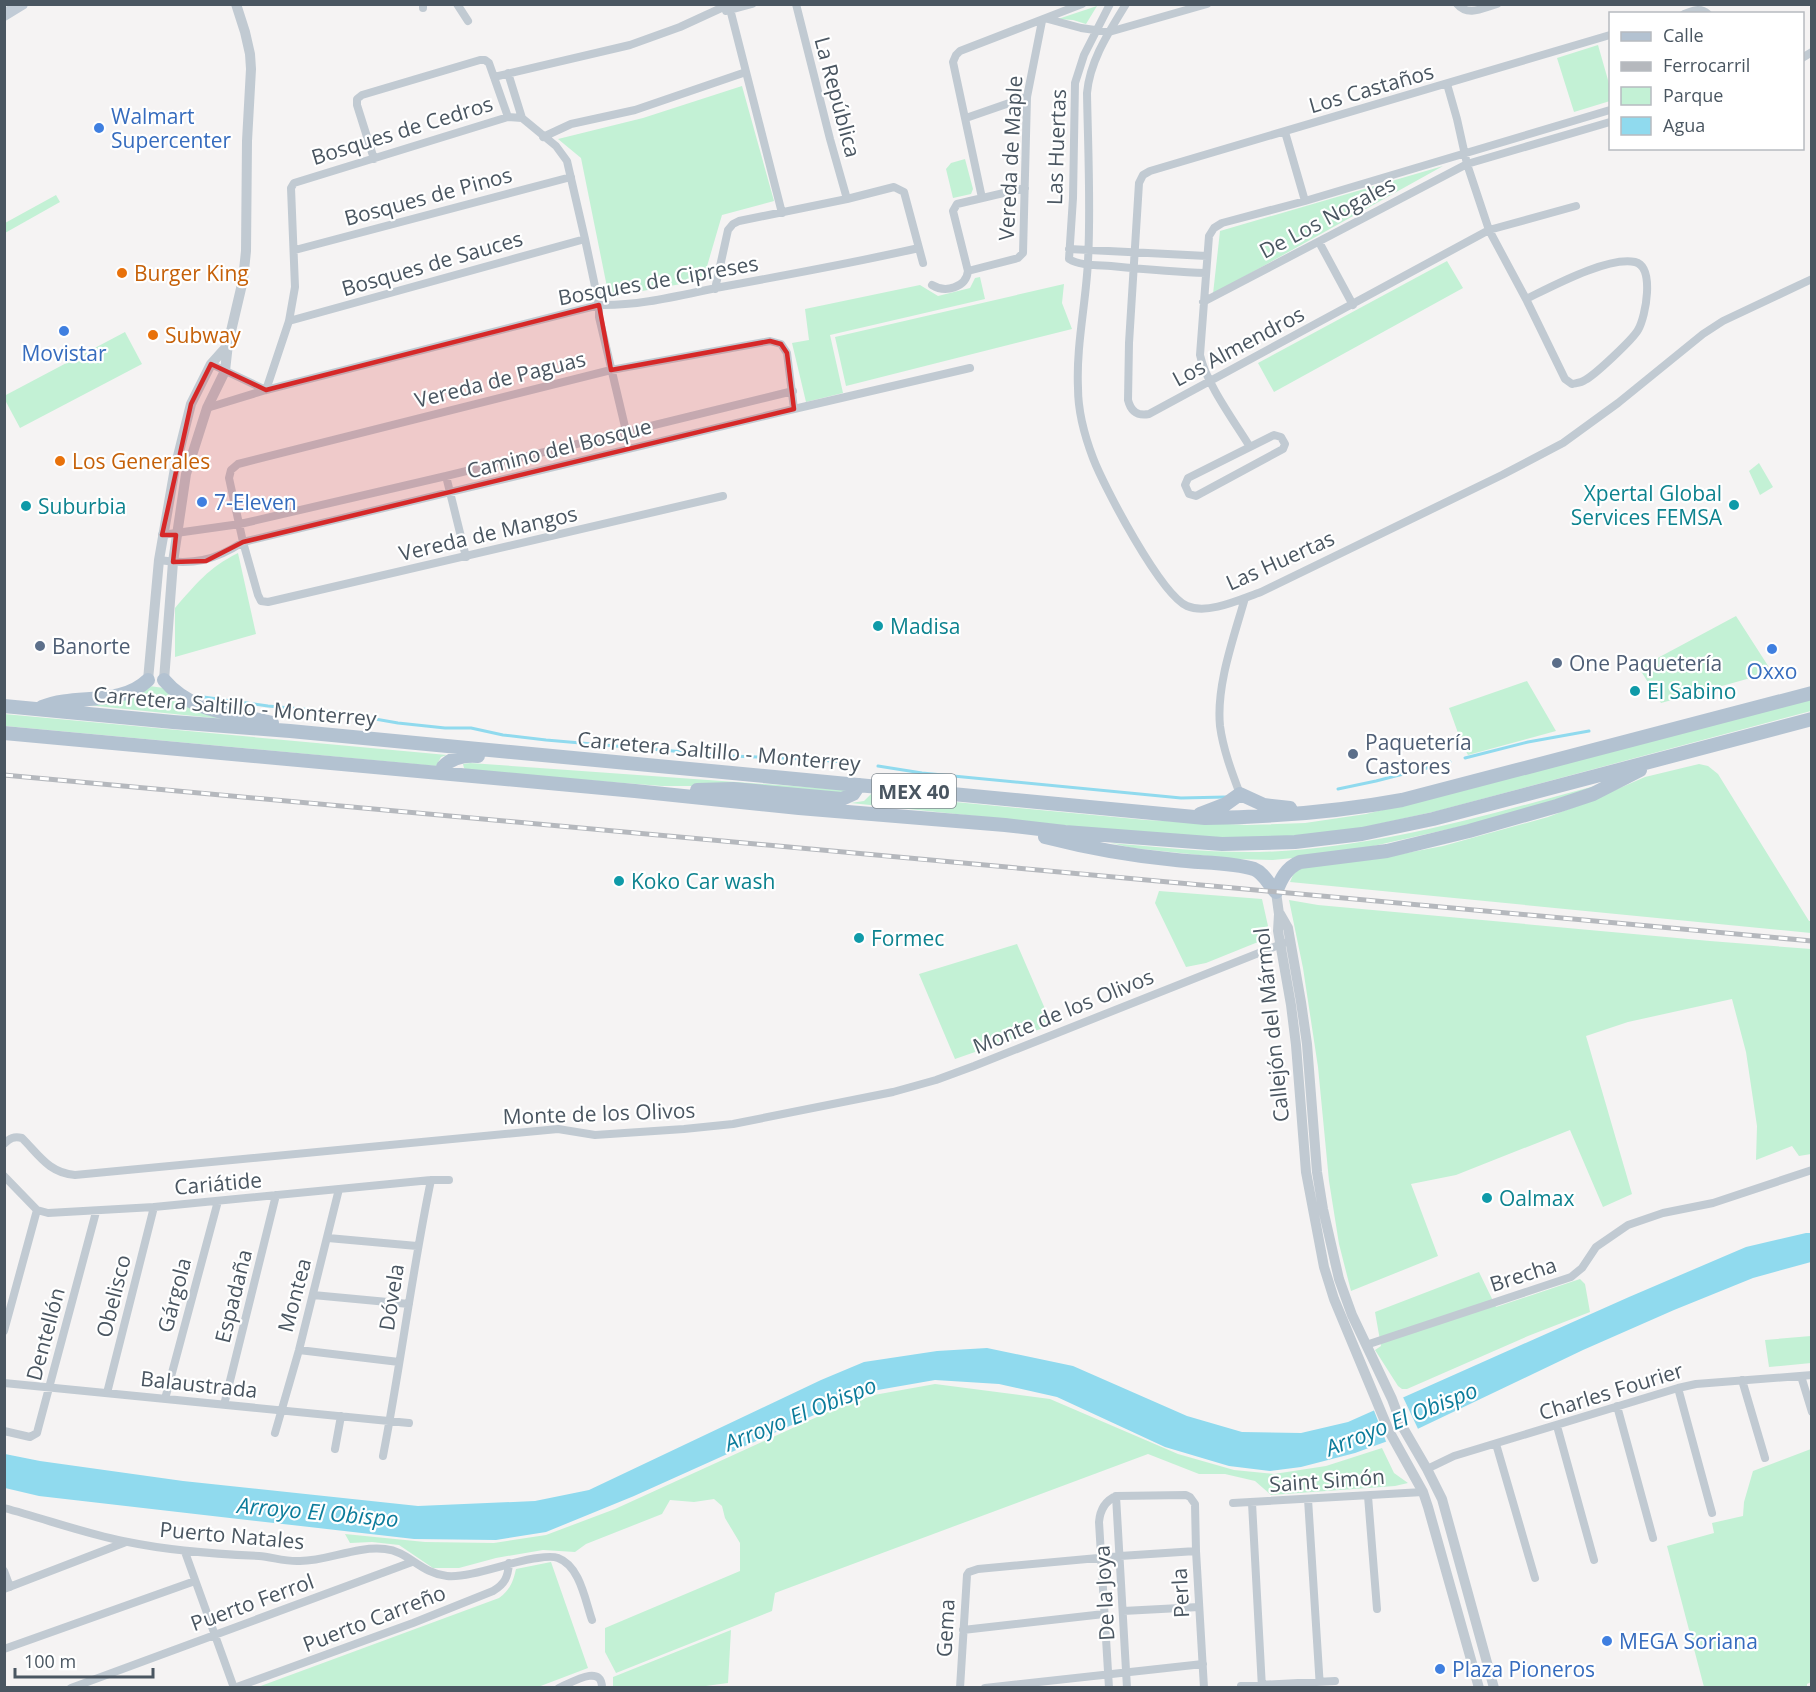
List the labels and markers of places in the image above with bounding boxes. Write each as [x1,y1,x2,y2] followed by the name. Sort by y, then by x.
[111,102,232,154] place label: Walmart Supercenter
[92,121,106,135] marker: Walmart Supercenter
[134,259,249,287] place label: Burger King
[115,266,129,280] marker: Burger King
[165,321,241,349] place label: Subway
[57,324,71,338] marker: Movistar
[146,328,160,342] marker: Subway
[21,339,107,367] place label: Movistar
[72,447,210,475] place label: Los Generales
[53,454,67,468] marker: Los Generales
[1571,479,1723,531] place label: Xpertal Global Services FEMSA
[214,488,297,516] place label: 7-Eleven
[38,492,127,520] place label: Suburbia
[195,495,209,509] marker: 7-Eleven
[1727,498,1741,512] marker: Xpertal Global Services FEMSA
[19,499,33,513] marker: Suburbia
[890,612,960,640] place label: Madisa
[871,619,885,633] marker: Madisa
[52,632,131,660] place label: Banorte
[33,639,47,653] marker: Banorte
[1765,642,1779,656] marker: Oxxo
[1569,649,1722,677] place label: One Paquetería
[1550,656,1564,670] marker: One Paquetería
[1747,657,1797,685] place label: Oxxo
[1647,677,1736,705] place label: El Sabino
[1628,684,1642,698] marker: El Sabino
[1365,728,1472,780] place label: Paquetería Castores
[1346,747,1360,761] marker: Paquetería Castores
[631,867,775,895] place label: Koko Car wash
[612,874,626,888] marker: Koko Car wash
[871,924,944,952] place label: Formec
[852,931,866,945] marker: Formec
[1499,1184,1574,1212] place label: Oalmax
[1480,1191,1494,1205] marker: Oalmax
[1619,1627,1758,1655] place label: MEGA Soriana
[1600,1634,1614,1648] marker: MEGA Soriana
[1452,1655,1595,1683] place label: Plaza Pioneros
[1433,1662,1447,1676] marker: Plaza Pioneros

